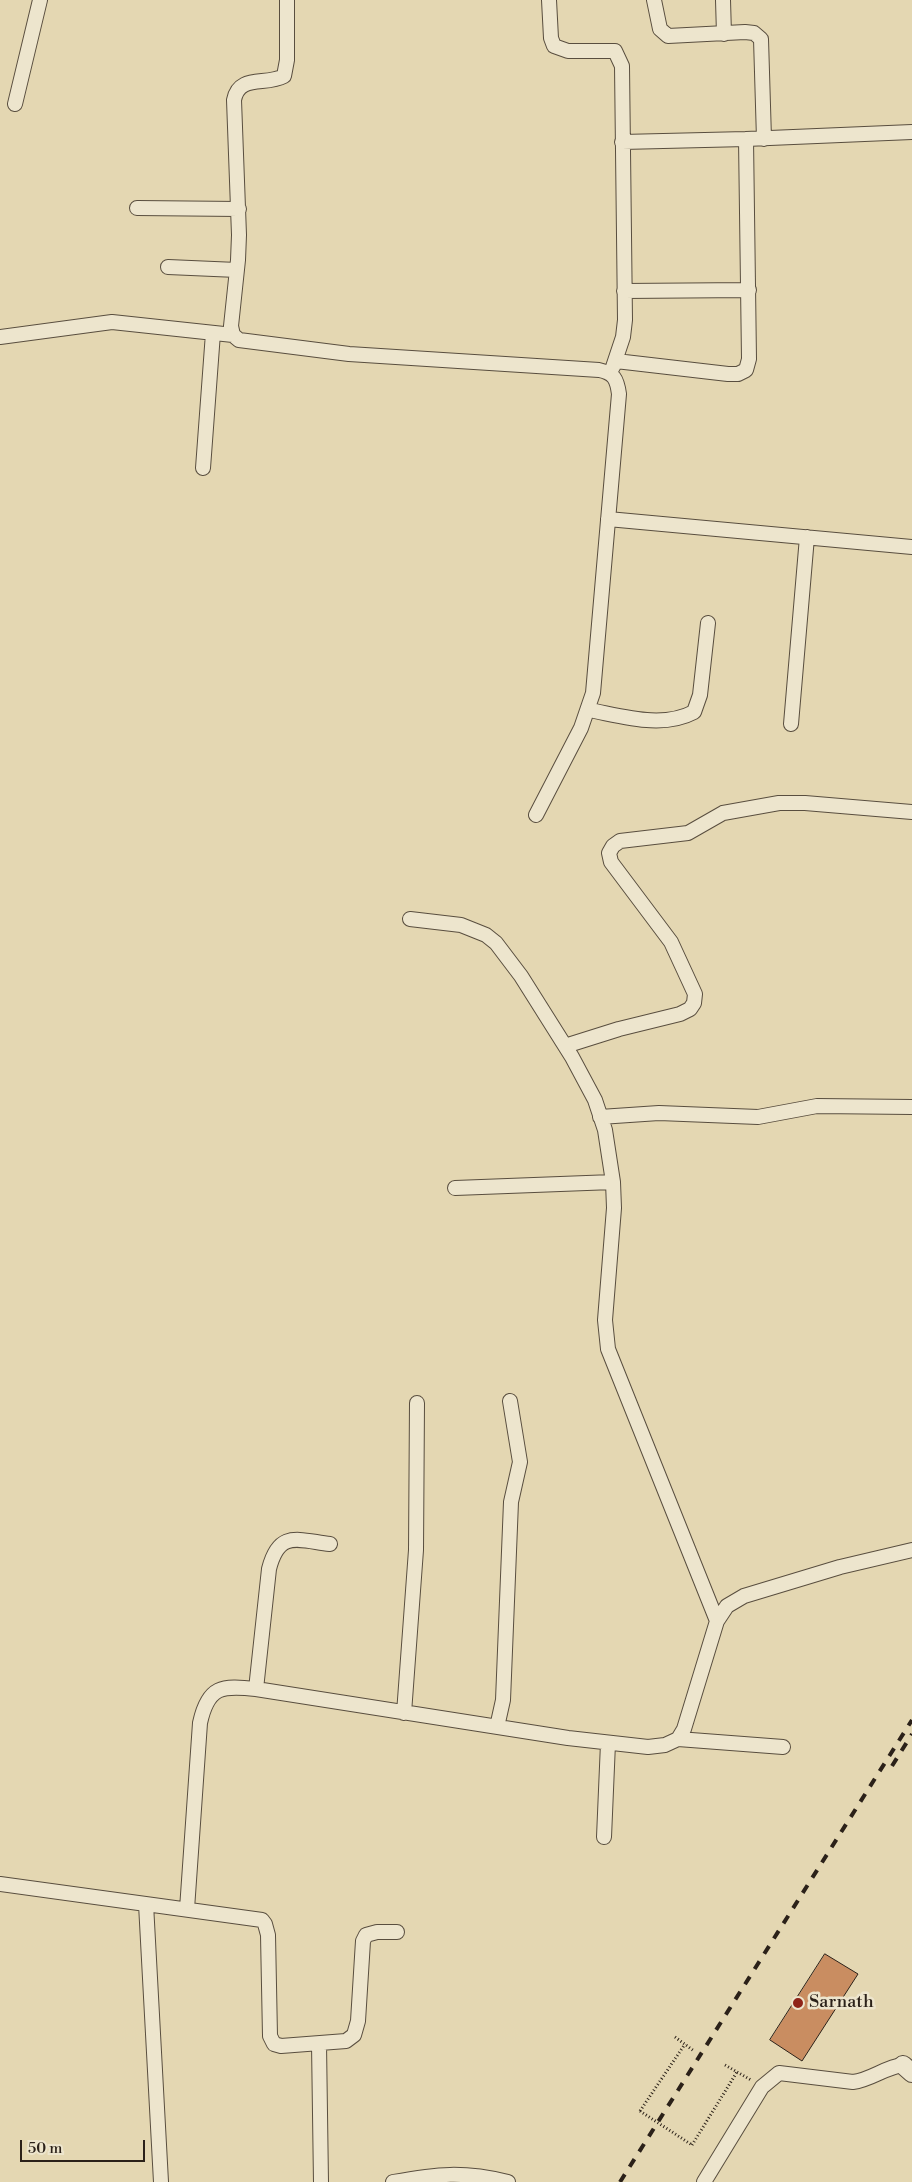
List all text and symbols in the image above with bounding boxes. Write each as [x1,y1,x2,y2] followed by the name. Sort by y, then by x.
[809,1992,874,2014] place label: Sarnath
[791,1996,805,2010] marker: Sarnath
[22,2130,148,2162] scale bar
[28,2139,62,2158] text: 50 m

